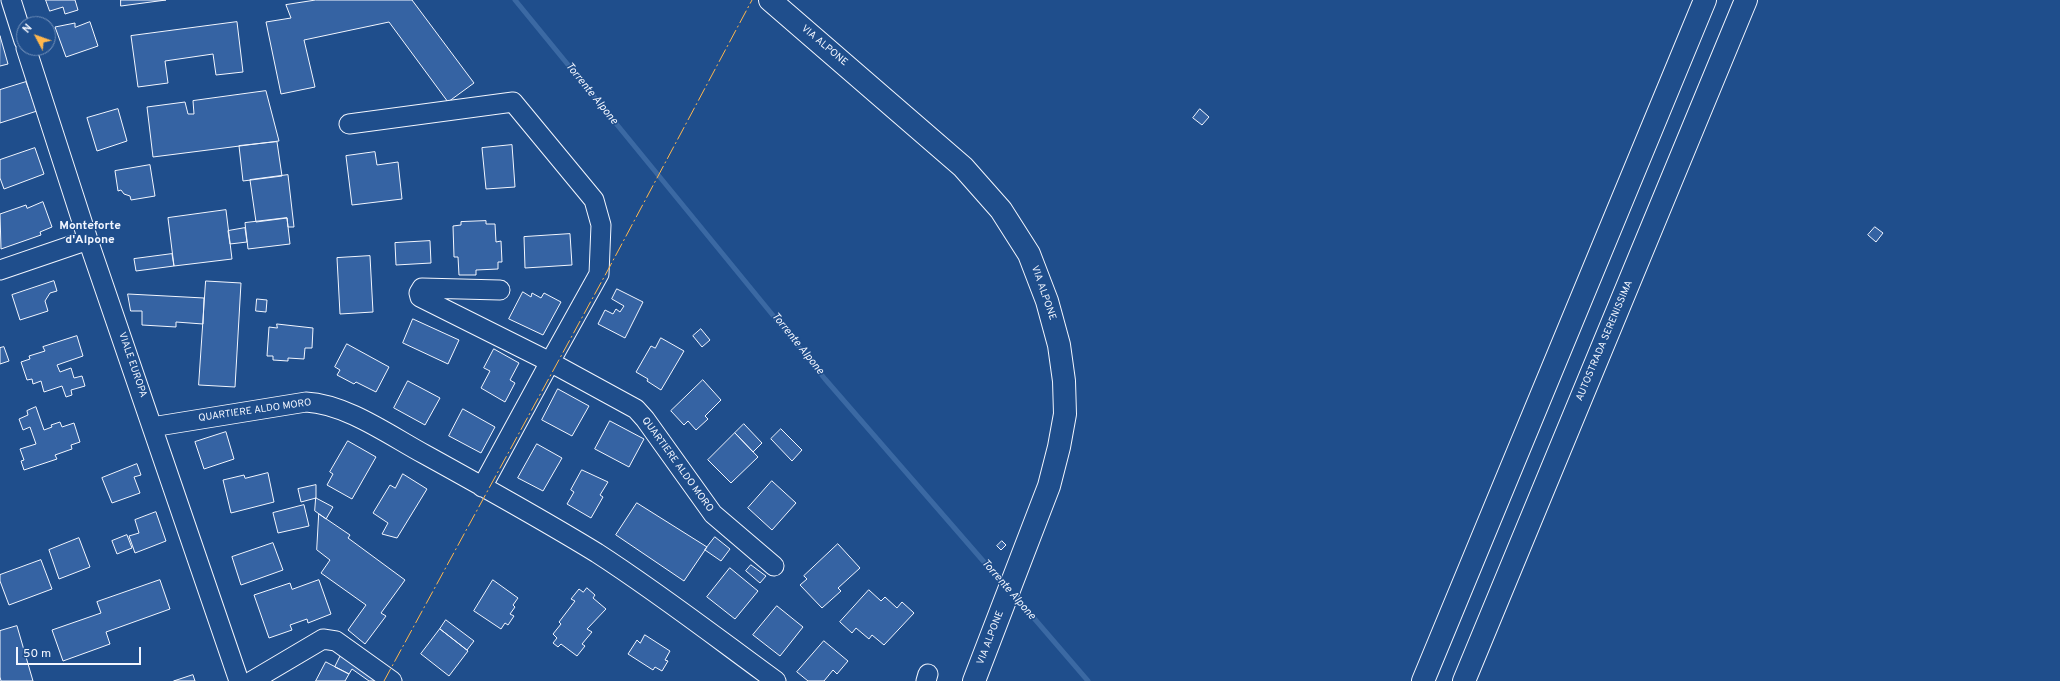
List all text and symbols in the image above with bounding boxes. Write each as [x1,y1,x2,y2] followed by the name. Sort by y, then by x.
[16,16,56,56] north arrow
[20,21,36,36] text: N
[798,23,850,69] street label: VIA ALPONE
[562,60,620,128] water label: Torrente Alpone
[59,220,121,248] district label: Monteforte d'Alpone
[1028,264,1058,322] street label: VIA ALPONE
[1574,279,1636,403] street label: AUTOSTRADA SERENISSIMA
[768,310,826,378] water label: Torrente Alpone
[115,331,149,399] street label: VIALE EUROPA
[198,397,312,425] street label: QUARTIERE ALDO MORO
[639,415,715,515] street label: QUARTIERE ALDO MORO
[978,557,1038,623] water label: Torrente Alpone
[975,609,1007,667] street label: VIA ALPONE
[18,639,143,665] scale bar
[23,646,51,662] text: 50 m

